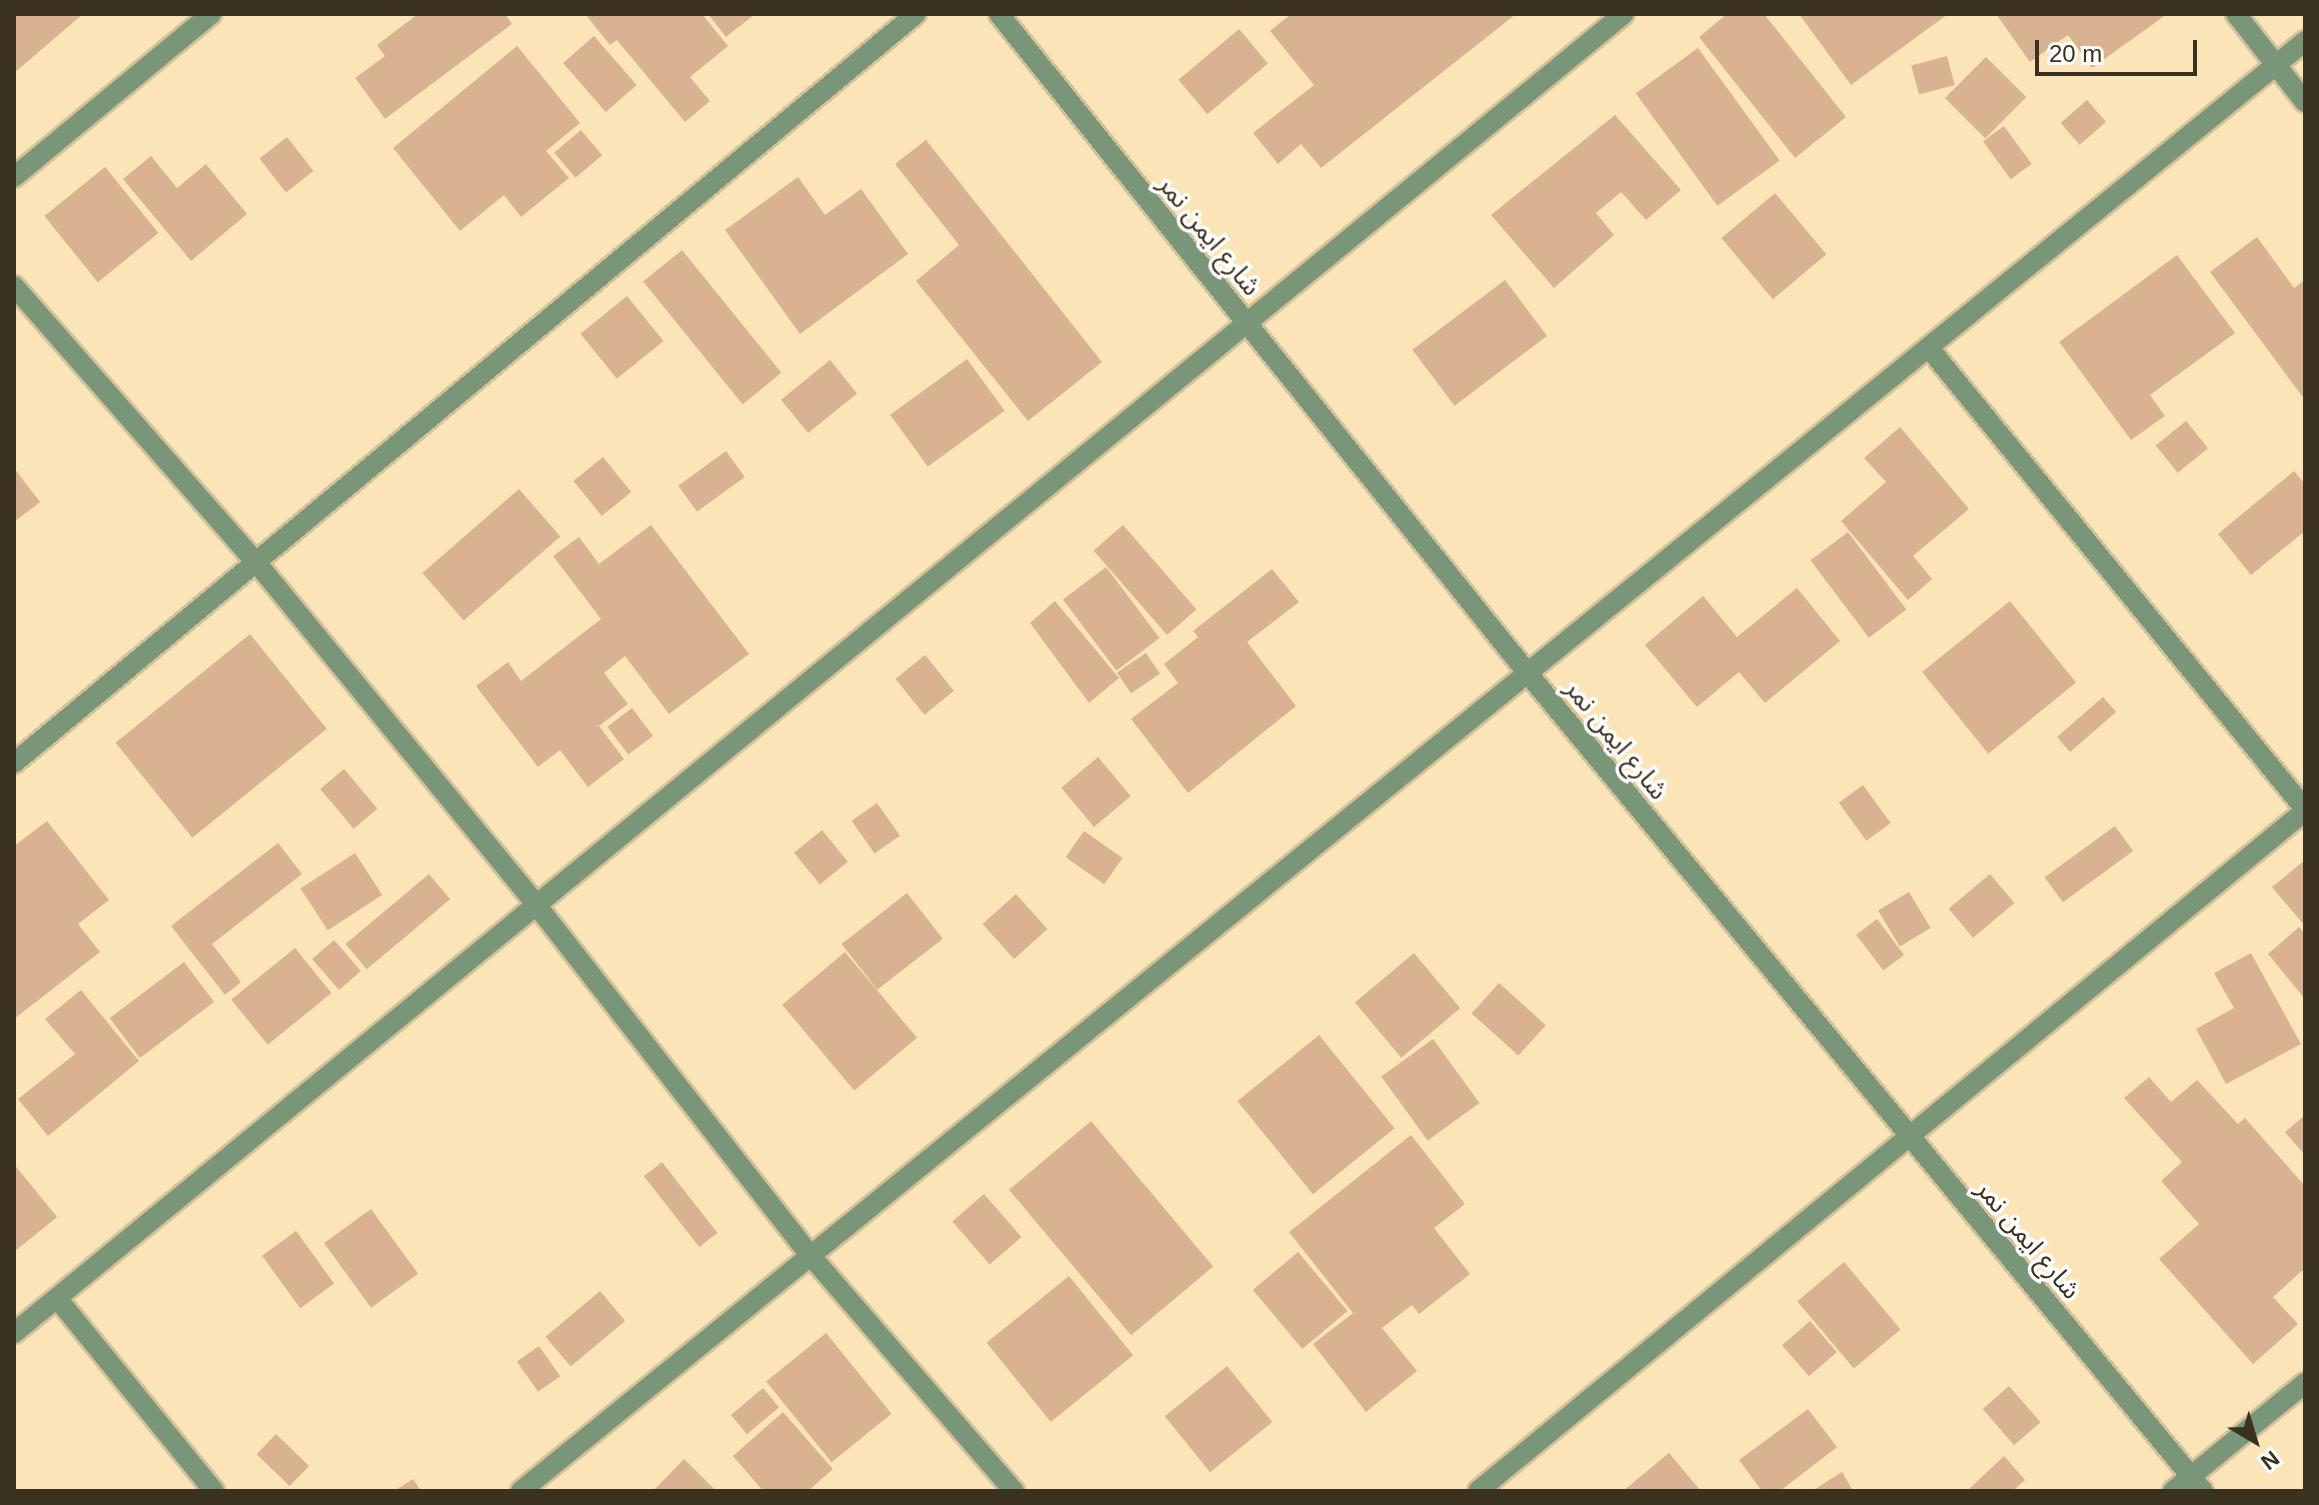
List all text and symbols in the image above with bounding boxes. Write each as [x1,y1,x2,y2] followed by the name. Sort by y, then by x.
[2039,24,2201,74] scale bar
[2049,40,2102,67] text: 20 m
[1151,170,1267,302] street label: شارع ايمن نمر
[1558,674,1674,806] street label: شارع ايمن نمر
[1969,1174,2087,1306] street label: شارع ايمن نمر
[2215,1401,2295,1481] north arrow
[2256,1446,2284,1475] text: N

